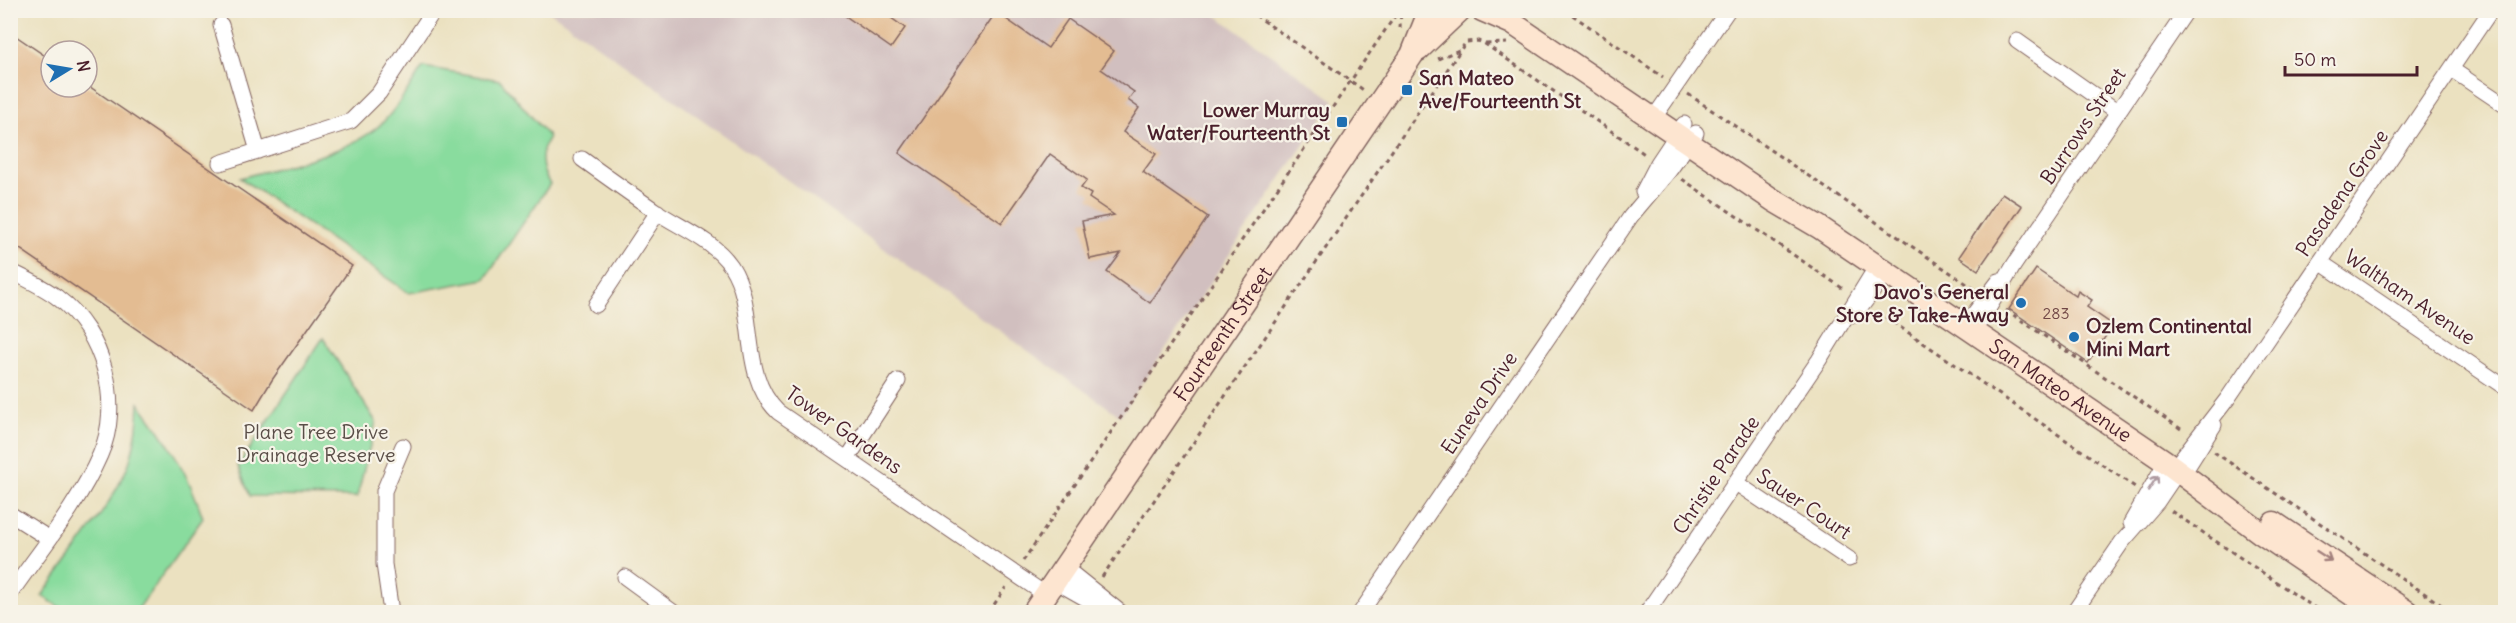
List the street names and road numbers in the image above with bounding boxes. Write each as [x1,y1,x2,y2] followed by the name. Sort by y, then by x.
[2034,63,2131,189] street label: Burrows Street
[2290,124,2393,261] street label: Pasadena Grove
[2340,244,2480,350] street label: Waltham Avenue
[1168,261,1277,406] street label: Fourteenth Street
[1985,333,2137,447] street label: San Mateo Avenue
[1435,347,1522,459] street label: Euneva Drive
[781,380,907,479] street label: Tower Gardens
[1667,411,1765,539] street label: Christie Parade
[1752,463,1856,544] street label: Sauer Court

